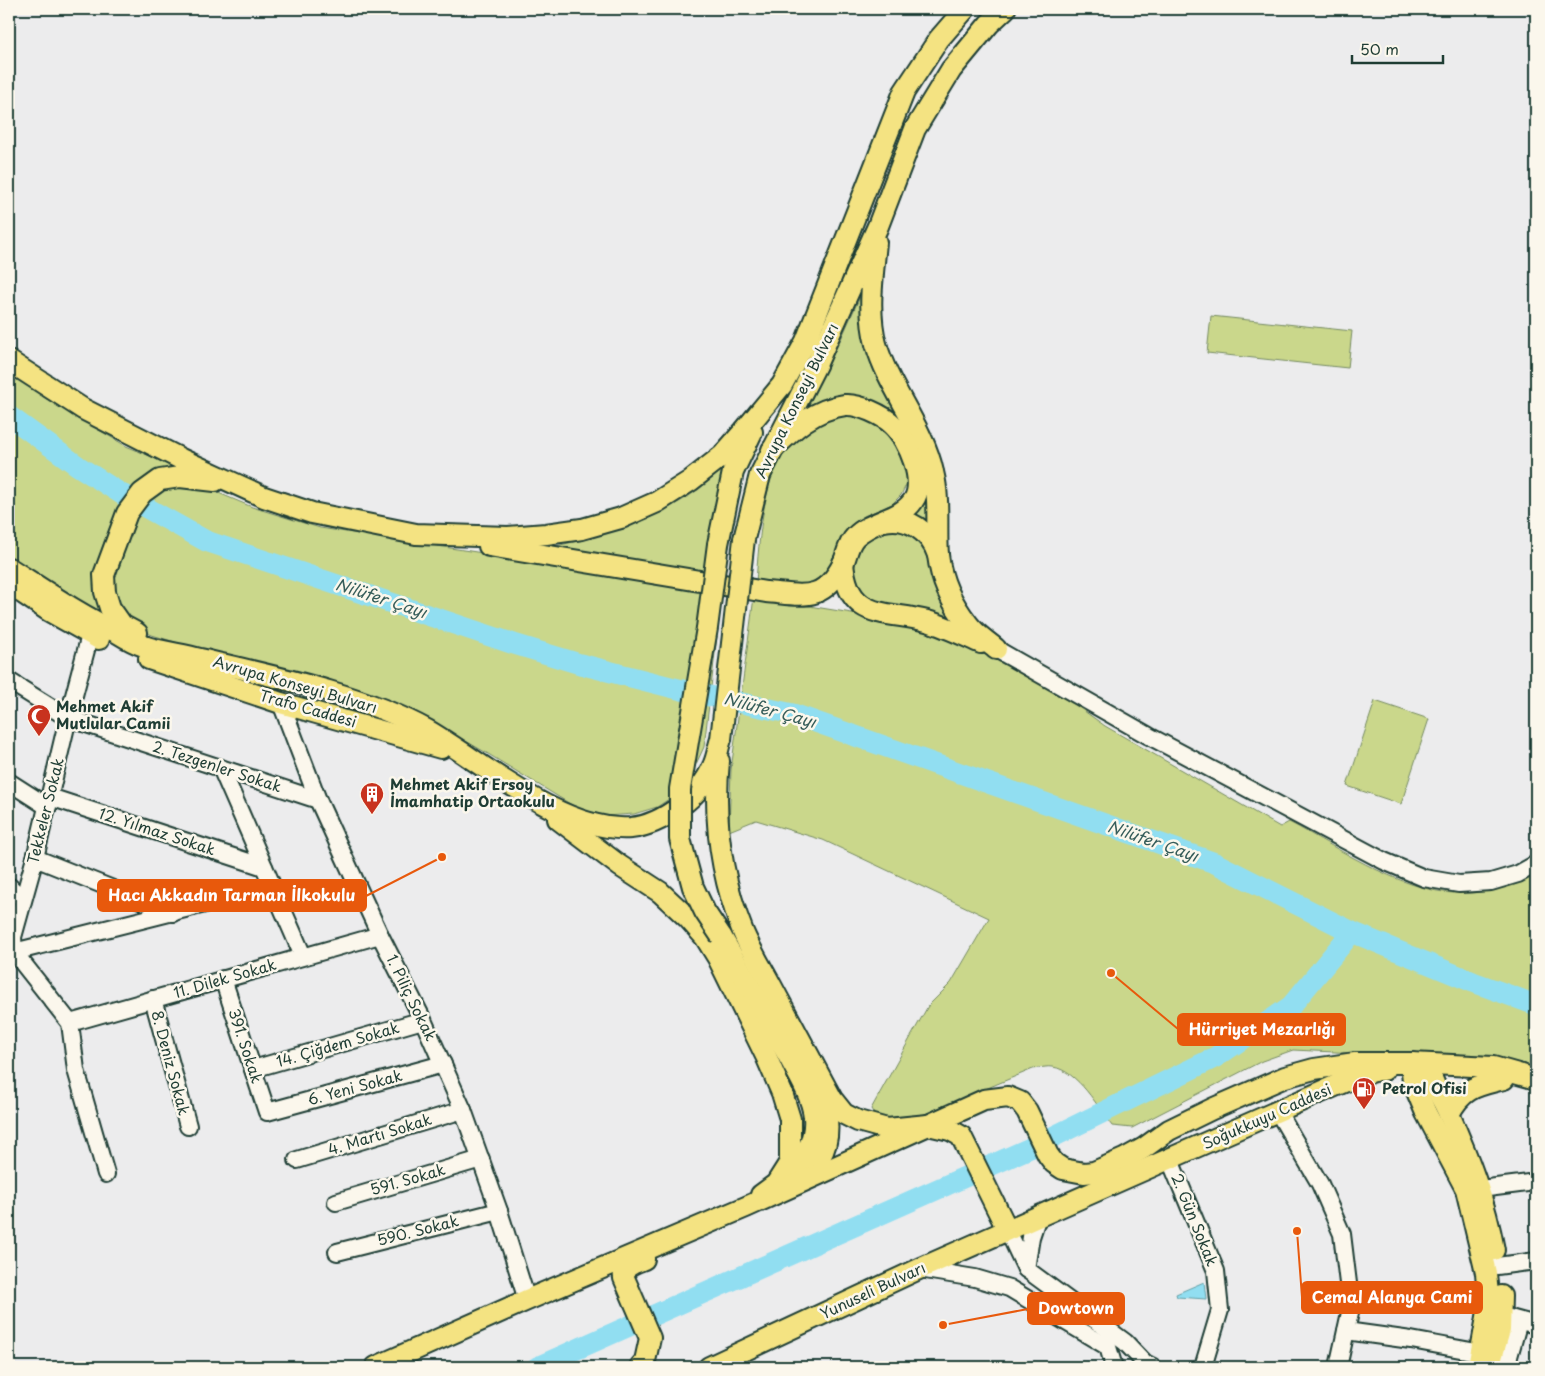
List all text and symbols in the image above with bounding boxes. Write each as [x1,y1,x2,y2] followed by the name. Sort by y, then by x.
[1352,32,1444,64] scale bar
[1360,37,1399,60] text: 50 m
[748,319,843,482] street label: Avrupa Konseyi Bulvarı
[333,571,431,623] water label: Nilüfer Çayı
[211,649,380,718] street label: Avrupa Konseyi Bulvarı
[257,683,360,732] street label: Trafo Caddesi
[722,685,820,733] water label: Nilüfer Çayı
[56,694,170,734] place label: Mehmet Akif Mutlular Camii
[26,703,52,737] mosque icon: Mehmet Akif Mutlular Camii
[150,734,285,797] street label: 2. Tezgenler Sokak
[20,755,69,866] street label: Tekkeler Sokak
[390,772,555,812] place label: Mehmet Akif Ersoy İmamhatip Ortaokulu
[359,781,385,815] building icon: Mehmet Akif Ersoy İmamhatip Ortaokulu
[96,801,219,860] street label: 12. Yılmaz Sokak
[1105,813,1203,867] water label: Nilüfer Çayı
[98,880,366,911] callout: Hacı Akkadın Tarman İlkokulu
[108,882,356,906] text: Hacı Akkadın Tarman İlkokulu
[381,950,443,1045] street label: 1. Piliç Sokak
[170,952,279,1003] street label: 11. Dilek Sokak
[224,1005,269,1086] street label: 391. Sokak
[146,1008,197,1118] street label: 8. Deniz Sokak
[1178,1014,1345,1045] callout: Hürriyet Mezarlığı
[273,1015,402,1072] street label: 14. Çiğdem Sokak
[1189,1016,1335,1040] text: Hürriyet Mezarlığı
[305,1063,405,1110] street label: 6. Yeni Sokak
[1351,1076,1377,1110] fuel station icon: Petrol Ofisi
[1382,1076,1467,1099] place label: Petrol Ofisi
[1198,1077,1335,1154] street label: Soğukkuyu Caddesi
[325,1107,435,1160] street label: 4. Martı Sokak
[367,1157,448,1200] street label: 591. Sokak
[1166,1169,1225,1270] street label: 2. Gün Sokak
[374,1208,461,1251] street label: 590. Sokak
[816,1255,929,1324] street label: Yunuseli Bulvarı
[1302,1282,1482,1313] callout: Cemal Alanya Cami
[1312,1284,1473,1308] text: Cemal Alanya Cami
[1028,1293,1124,1324] callout: Dowtown
[1038,1295,1114,1319] text: Dowtown

